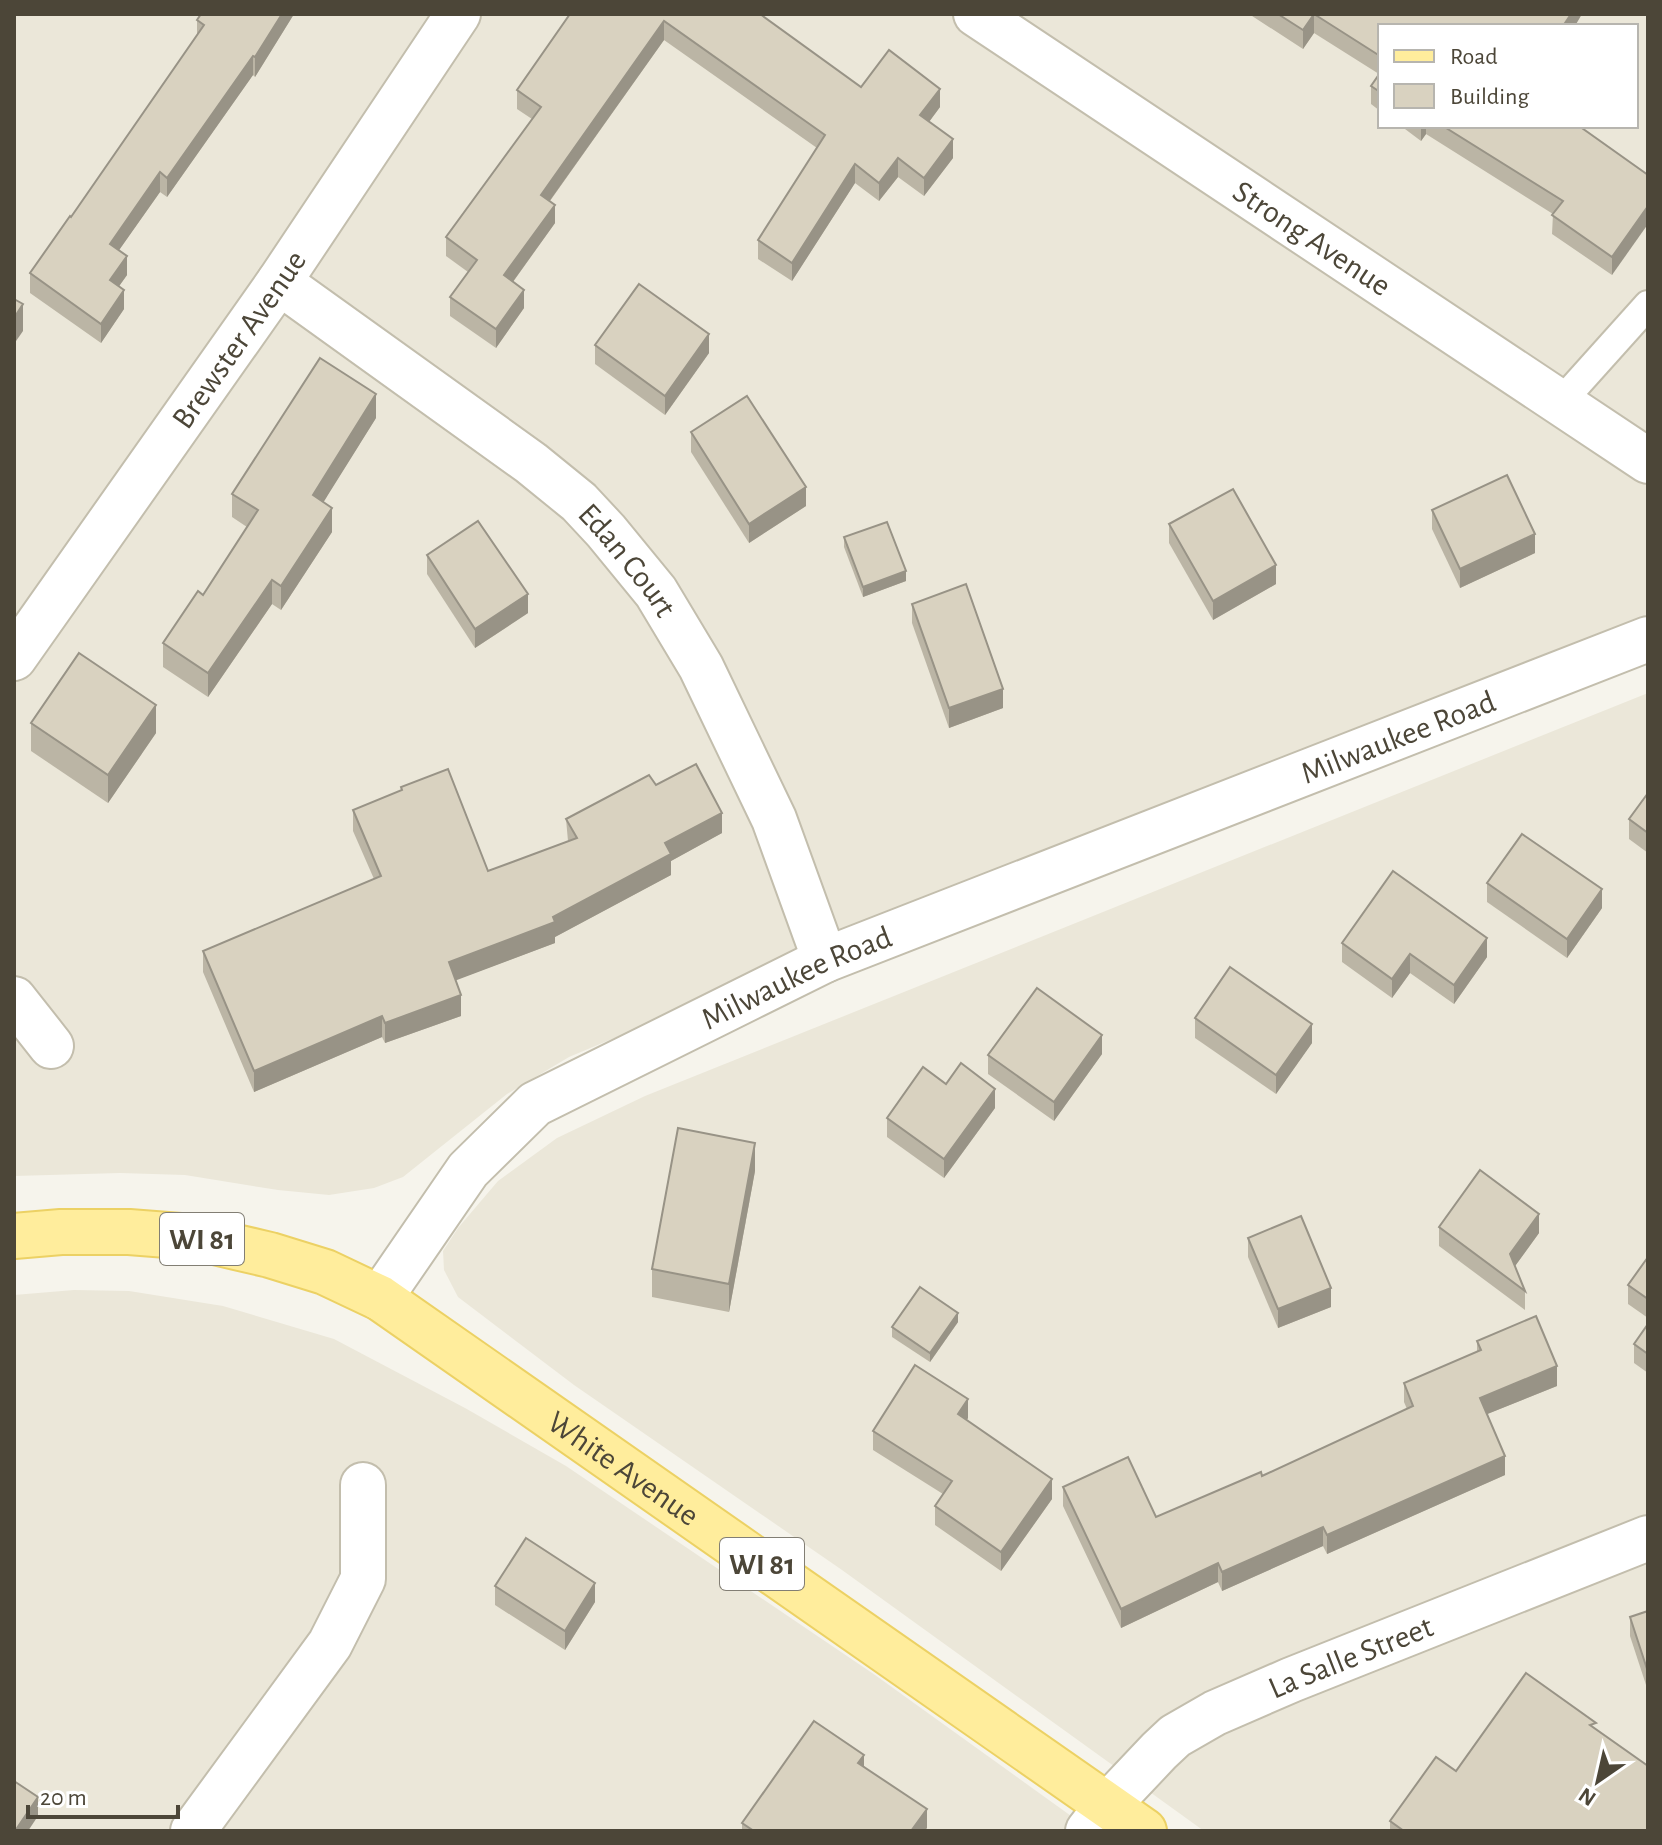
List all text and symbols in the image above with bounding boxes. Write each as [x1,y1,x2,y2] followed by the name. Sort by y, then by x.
[1378,24,1638,128] legend
[1450,45,1498,69] text: Road
[1450,85,1529,109] text: Building
[1227,175,1396,302] street label: Strong Avenue
[166,245,312,434] street label: Brewster Avenue
[572,498,682,622] street label: Edan Court
[1297,685,1500,790] street label: Milwaukee Road
[697,921,896,1036] street label: Milwaukee Road
[160,1213,244,1265] road number: WI 81
[542,1405,704,1532] street label: White Avenue
[720,1538,804,1590] road number: WI 81
[1264,1610,1438,1705] street label: La Salle Street
[1558,1741,1638,1821] north arrow
[28,1769,178,1819] scale bar
[1575,1783,1600,1810] text: N
[40,1786,87,1810] text: 20 m

